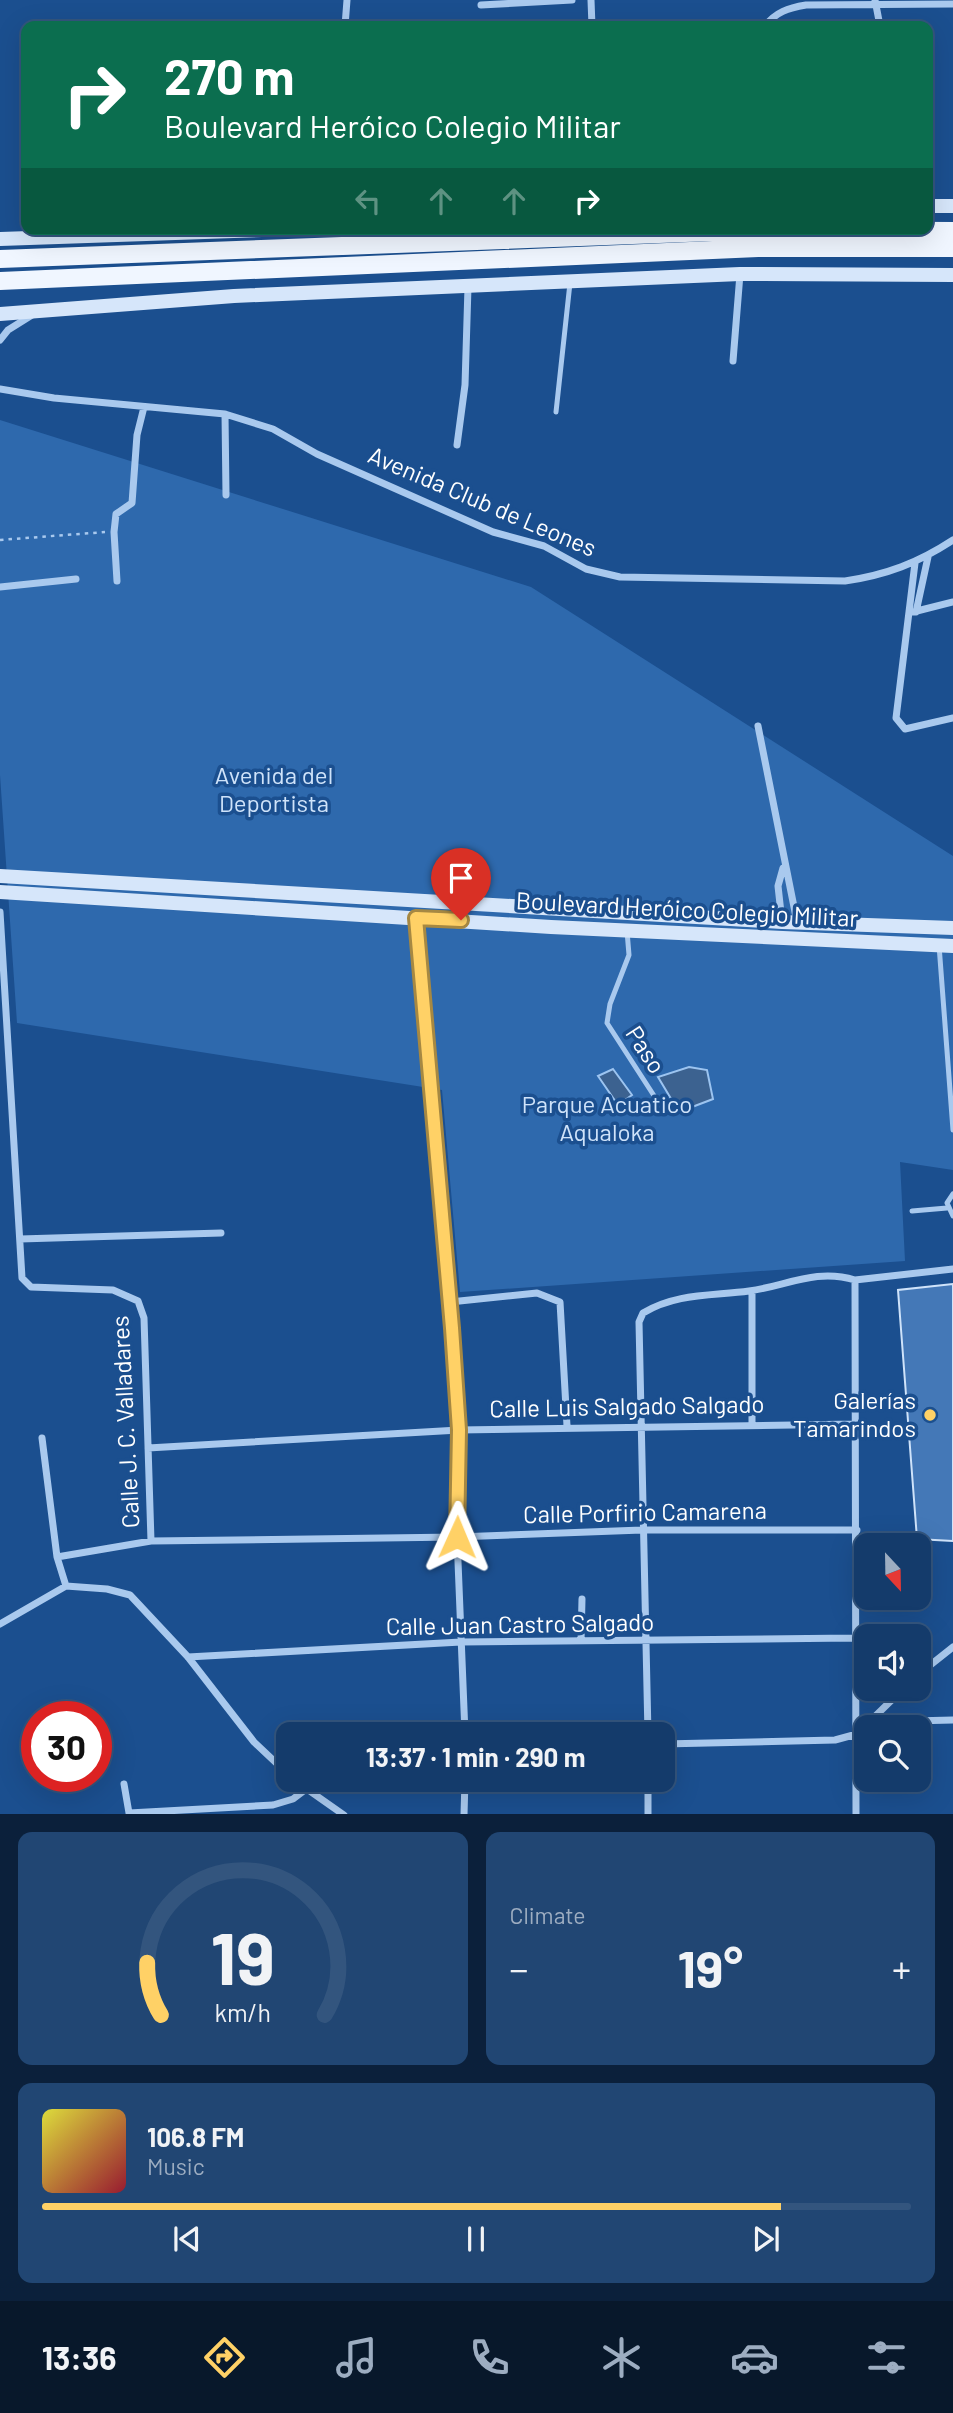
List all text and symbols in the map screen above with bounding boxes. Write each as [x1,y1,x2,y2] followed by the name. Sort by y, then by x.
[164,46,294,105] text: 270 m
[49,49,140,140] icon: right
[164,106,621,144] text: Boulevard Heróico Colegio Militar
[349,182,387,220] icon: left
[422,182,460,220] icon: ahead
[495,182,533,220] icon: ahead
[568,182,606,220] icon: right
[364,439,601,562] street label: Avenida Club de Leones
[215,760,333,817] park label: Avenida del Deportista
[431,848,491,920] pin
[442,859,480,897] icon: arrive
[515,885,859,932] street label: Boulevard Heróico Colegio Militar
[620,1020,672,1078] street label: Paso
[522,1089,692,1146] park label: Parque Acuatico Aqualoka
[104,1315,145,1529] street label: Calle J. C. Valladares
[793,1385,916,1442] place label: Galerías Tamarindos
[489,1389,765,1422] street label: Calle Luis Salgado Salgado
[922,1407,938,1423] marker: Galerías Tamarindos
[523,1495,767,1528] street label: Calle Porfirio Camarena
[420,1500,494,1574] position arrow
[854,1533,931,1610] north arrow
[854,1533,931,1792] map controls
[386,1607,654,1640] street label: Calle Juan Castro Salgado
[854,1624,931,1701] button: sound
[21,1701,112,1792] speed limit sign: 30
[854,1715,931,1792] button: search
[366,1741,585,1772] text: 13:37 · 1 min · 290 m
[510,1901,586,1929] text: Climate
[211,1912,275,2000] text: 19
[677,1936,743,1998] text: 19°
[510,1945,529,1991] text: −
[892,1945,911,1991] text: +
[214,1996,271,2026] text: km/h
[147,2121,244,2152] text: 106.8 FM
[147,2152,205,2180] text: Music
[168,2220,206,2258] icon: previous
[457,2220,495,2258] icon: pause
[747,2220,785,2258] icon: next
[200,2333,249,2382] icon: directions
[332,2333,381,2382] icon: music
[465,2333,514,2382] icon: phone
[597,2333,646,2382] icon: climate
[730,2333,779,2382] icon: car
[862,2333,911,2382] icon: filters
[42,2338,116,2376] text: 13:36

